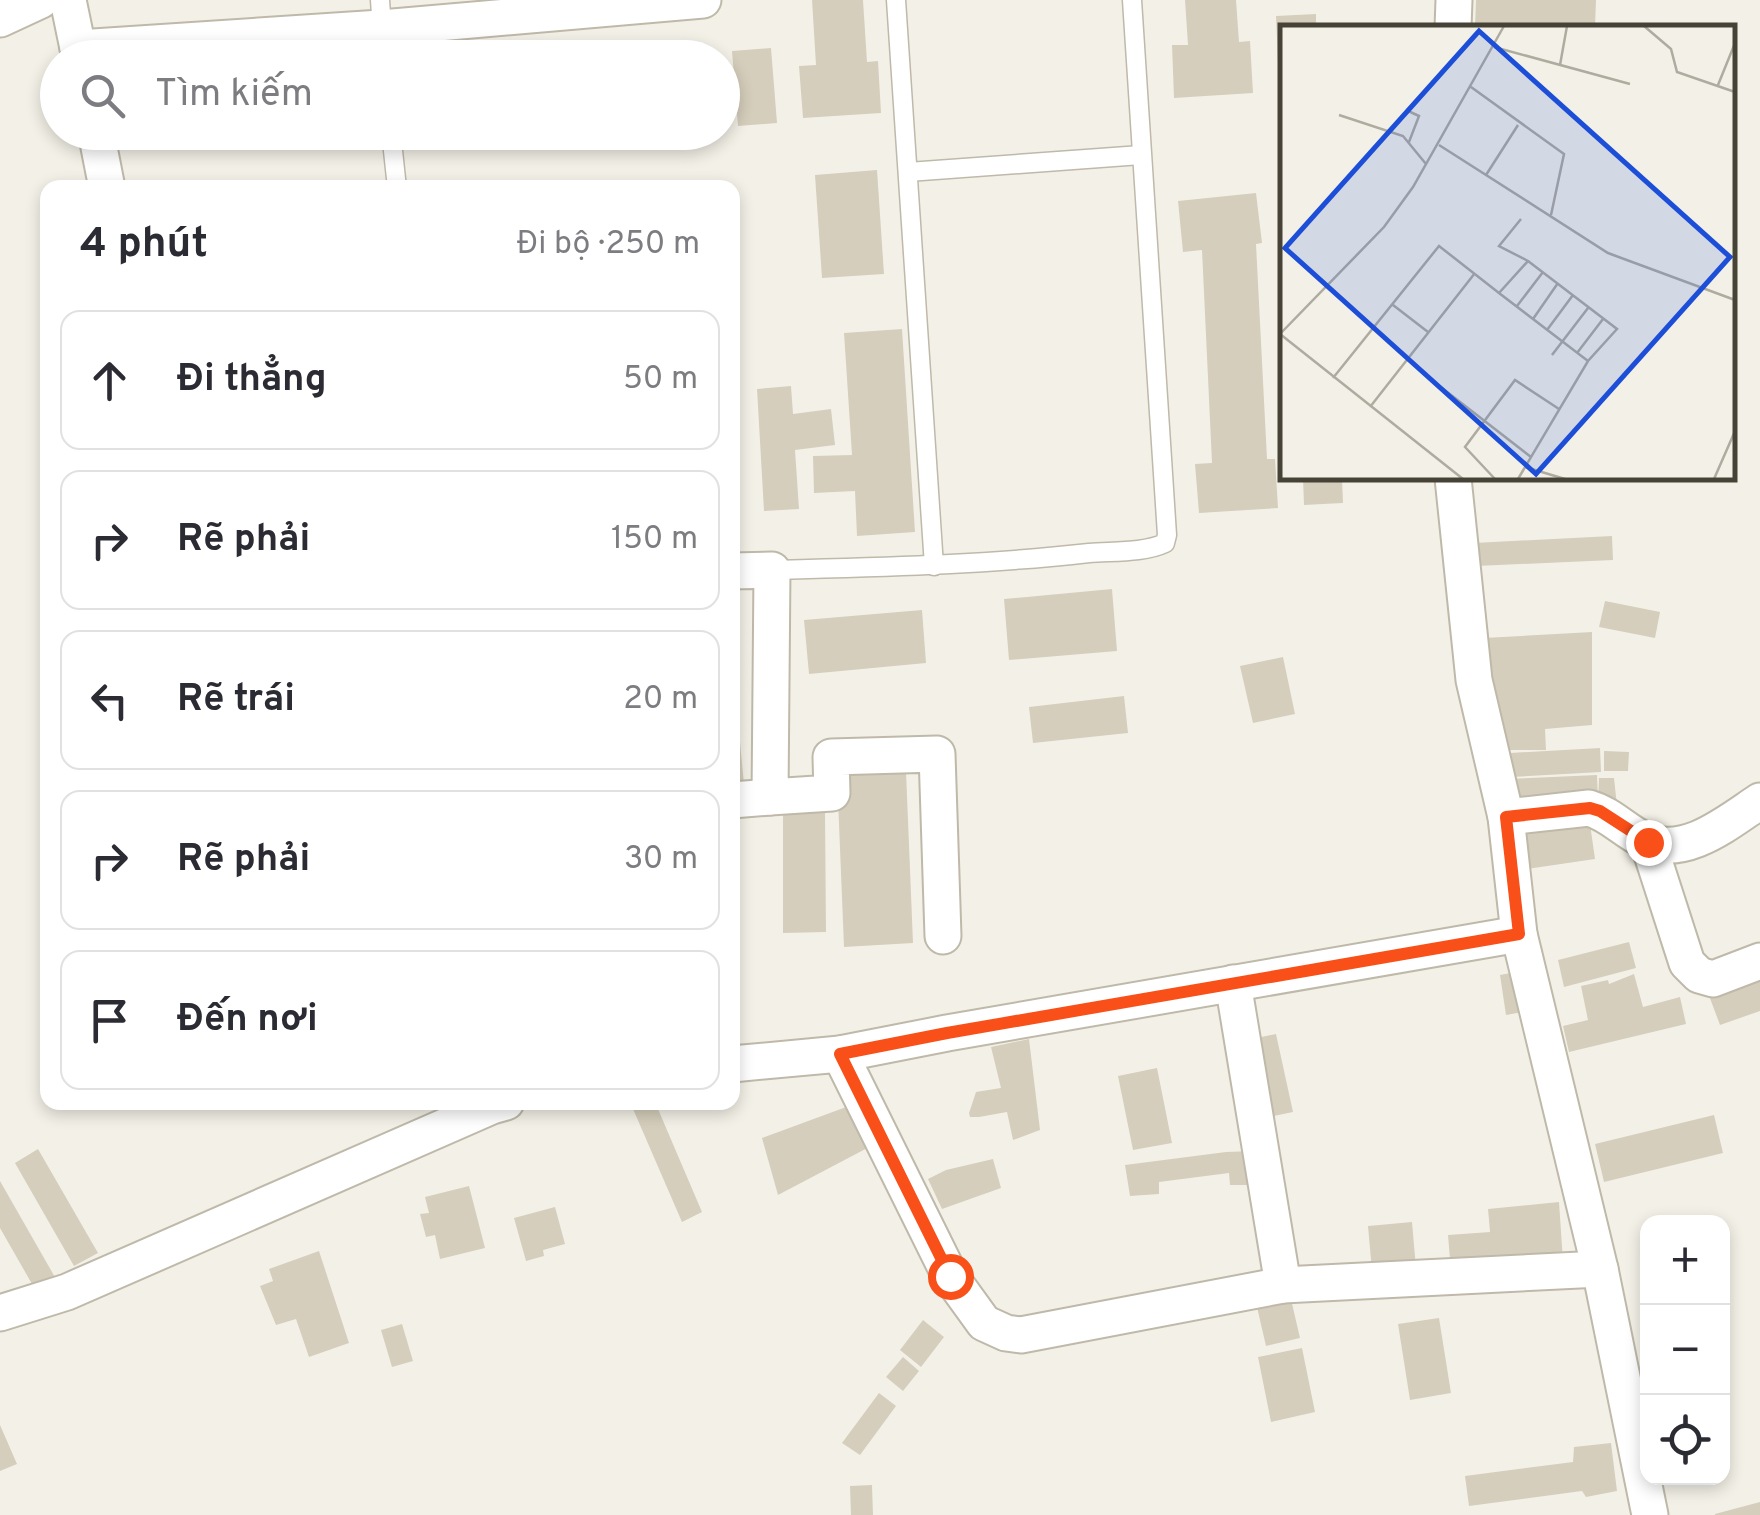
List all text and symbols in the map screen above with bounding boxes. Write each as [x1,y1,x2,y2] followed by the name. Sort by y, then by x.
[1280,25,1735,480] inset map
[40,40,740,150] search box
[75,68,130,123] icon: search
[155,71,313,120] text: Tìm kiếm
[80,219,208,272] text: 4 phút
[517,225,700,265] text: Đi bộ · 250 m
[82,353,137,408] icon: ahead
[177,356,327,405] text: Đi thẳng
[623,360,698,400] text: 50 m
[82,513,137,568] icon: right
[177,516,310,565] text: Rẽ phải
[611,520,698,560] text: 150 m
[82,673,137,728] icon: left
[177,676,295,725] text: Rẽ trái
[623,680,698,720] text: 20 m
[1626,820,1672,866] route end
[82,833,137,888] icon: right
[177,836,310,885] text: Rẽ phải
[624,840,698,880] text: 30 m
[82,993,137,1048] icon: arrive
[177,996,318,1045] text: Đến nơi
[1640,1215,1730,1485] map controls
[1640,1215,1730,1305] button: +
[928,1254,974,1300] route start
[1640,1305,1730,1395] button: −
[1640,1395,1730,1485] button: locate

